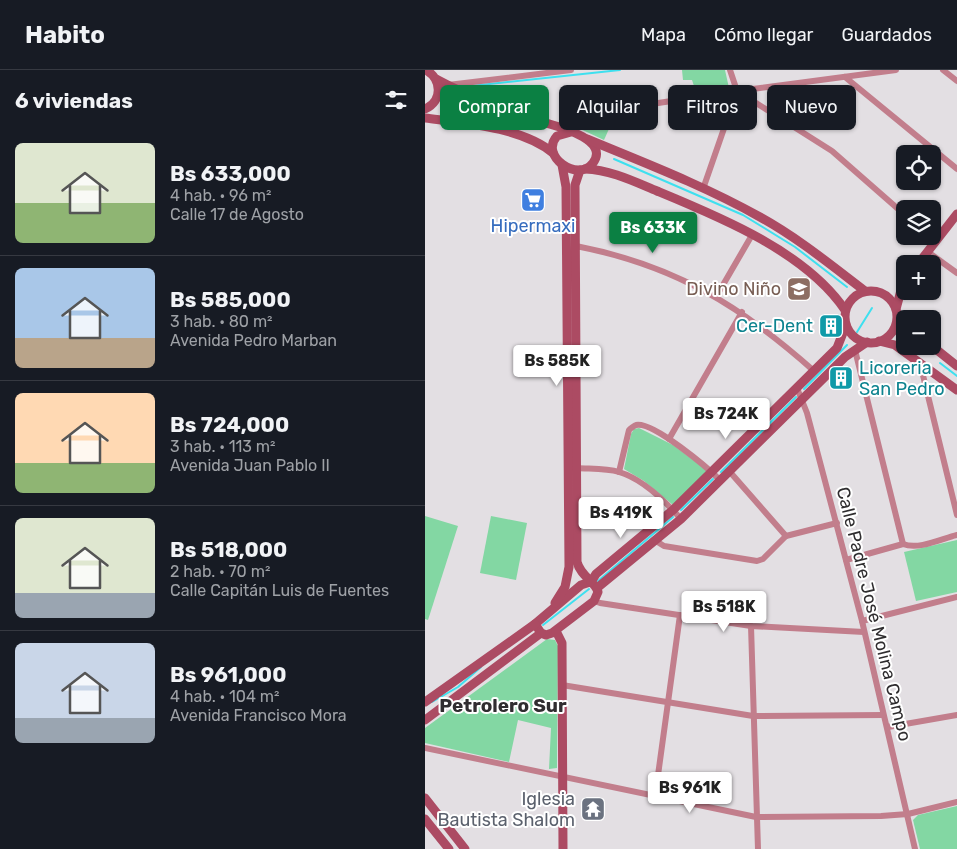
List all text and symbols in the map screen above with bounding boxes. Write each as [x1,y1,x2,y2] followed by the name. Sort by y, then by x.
[25,21,105,49] text: Habito
[641,24,686,46] text: Mapa
[714,24,813,46] text: Cómo llegar
[841,24,932,46] text: Guardados
[440,85,549,130] chip: Comprar
[559,85,658,130] chip: Alquilar
[668,85,757,130] chip: Filtros
[767,85,856,130] chip: Nuevo
[382,86,410,114] icon: filters
[15,88,133,113] text: 6 viviendas
[896,145,941,355] map controls
[896,145,941,190] button: locate
[170,161,291,186] text: Bs 633,000
[55,163,115,223] icon: home
[170,186,272,205] text: 4 hab. · 96 m²
[520,187,546,213] supermarket icon: Hipermaxi
[896,200,941,245] button: layers
[170,205,304,224] text: Calle 17 de Agosto
[607,212,699,254] pin: Bs 633K
[491,215,575,237] place label: Hipermaxi
[620,218,686,237] text: Bs 633K
[896,255,941,300] button: +
[786,276,812,302] school or university icon: Divino Niño
[686,278,781,300] place label: Divino Niño
[170,287,291,312] text: Bs 585,000
[55,288,115,348] icon: home
[896,310,941,355] button: −
[170,312,273,331] text: 3 hab. · 80 m²
[818,313,844,339] building icon: Cer-Dent
[736,315,813,337] place label: Cer-Dent
[170,331,337,350] text: Avenida Pedro Marban
[511,344,603,387] pin: Bs 585K
[524,351,590,370] text: Bs 585K
[859,357,945,400] place label: Licoreria San Pedro
[828,365,854,391] building icon: Licoreria San Pedro
[680,398,772,440] pin: Bs 724K
[694,404,758,423] text: Bs 724K
[170,412,289,437] text: Bs 724,000
[55,413,115,473] icon: home
[170,437,276,456] text: 3 hab. · 113 m²
[170,456,330,475] text: Avenida Juan Pablo II
[832,485,916,743] street label: Calle Padre José Molina Campo
[575,496,667,539] pin: Bs 419K
[590,503,652,522] text: Bs 419K
[170,537,287,562] text: Bs 518,000
[55,538,115,598] icon: home
[170,562,270,581] text: 2 hab. · 70 m²
[170,581,389,600] text: Calle Capitán Luis de Fuentes
[678,590,770,633] pin: Bs 518K
[692,597,756,616] text: Bs 518K
[170,662,286,687] text: Bs 961,000
[55,663,115,723] icon: home
[170,687,280,706] text: 4 hab. · 104 m²
[439,694,567,717] district label: Petrolero Sur
[170,706,347,725] text: Avenida Francisco Mora
[644,772,736,814] pin: Bs 961K
[659,778,721,797] text: Bs 961K
[437,788,575,831] place label: Iglesia Bautista Shalom
[580,796,606,822] temple icon: Iglesia Bautista Shalom

